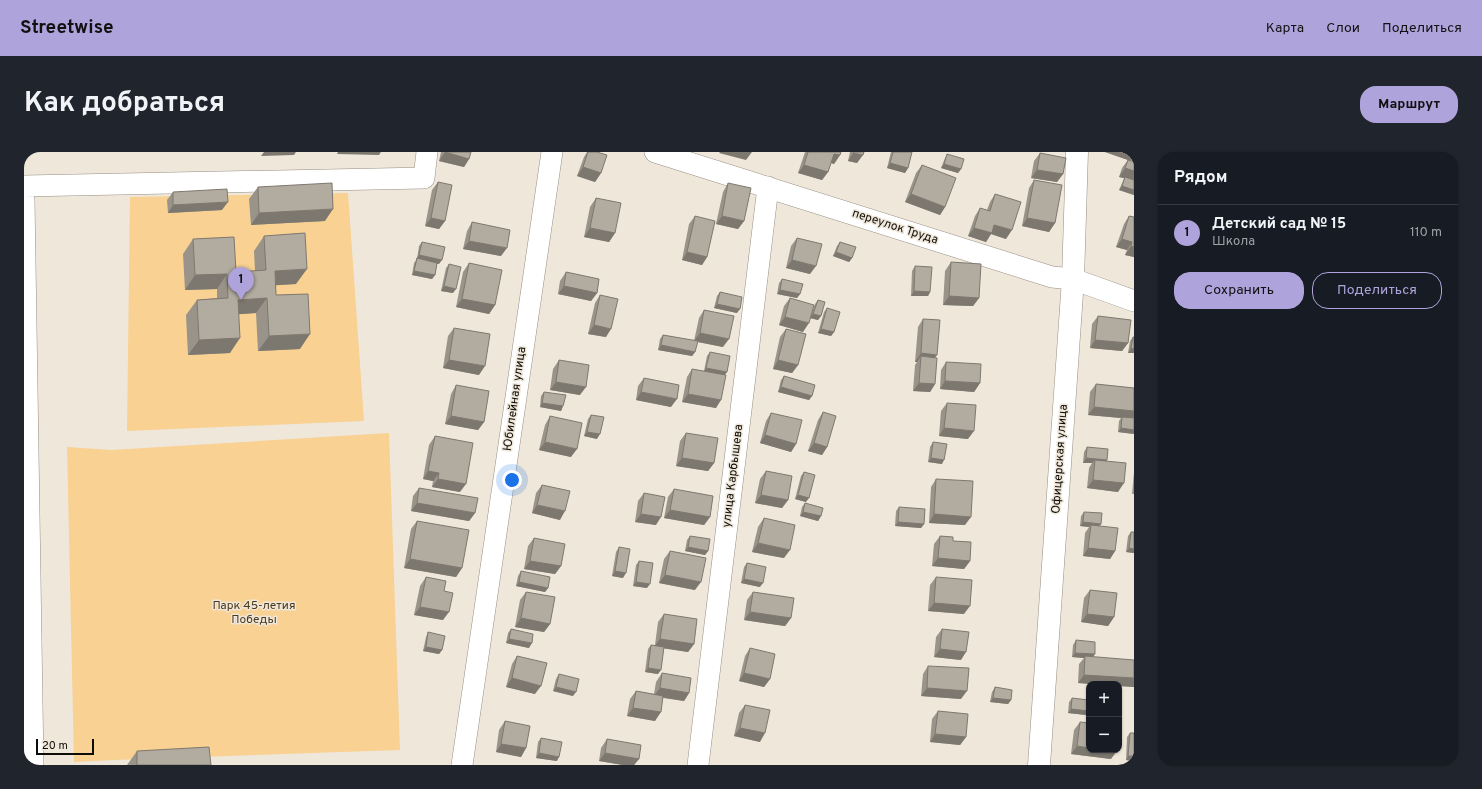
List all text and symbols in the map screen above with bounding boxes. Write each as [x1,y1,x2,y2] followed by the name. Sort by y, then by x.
[20,16,113,40] text: Streetwise
[1266,20,1304,37] text: Карта
[1326,20,1360,37] text: Слои
[1382,20,1462,37] text: Поделиться
[24,86,225,122] text: Как добраться
[1360,86,1458,123] button: Маршрут
[1174,167,1227,189] text: Рядом
[850,206,940,248] street label: переулок Труда
[1212,215,1346,234] text: Детский сад № 15
[1184,225,1190,241] text: 1
[1410,225,1442,241] text: 110 m
[1212,234,1255,250] text: Школа
[228,267,254,300] pin: 1
[1174,272,1304,309] button: Сохранить
[1312,272,1442,309] button: Поделиться
[500,346,530,452] street label: Юбилейная улица
[1048,404,1072,514] street label: Офицерская улица
[719,423,747,529] street label: улица Карбышева
[502,470,522,490] your location
[212,598,296,628] park label: Парк 45-летия Победы
[1086,681,1122,753] map controls
[1086,681,1122,717] button: +
[1086,717,1122,753] button: −
[36,737,94,756] scale bar
[42,739,68,753] text: 20 m

